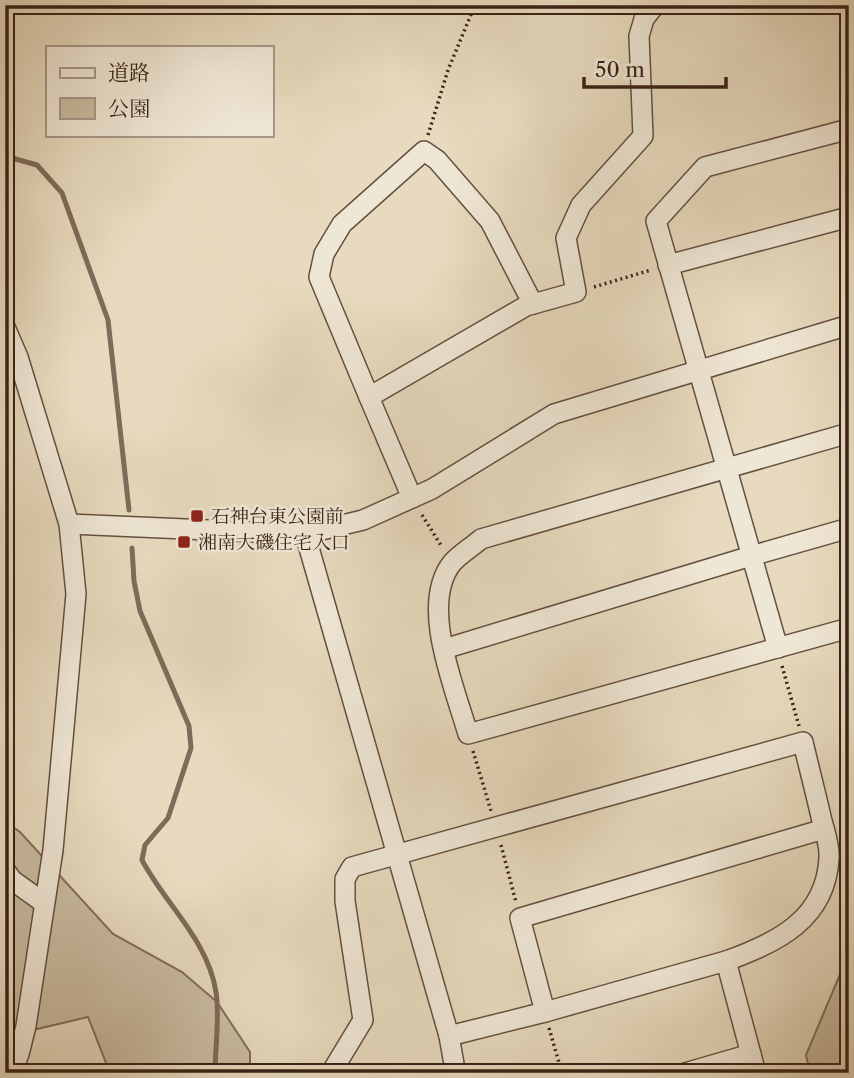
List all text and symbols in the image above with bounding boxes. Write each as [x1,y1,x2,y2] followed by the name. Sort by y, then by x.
[46,46,273,136] legend
[584,46,726,90] scale bar
[595,57,645,82] text: 50 m
[108,60,150,85] text: 道路
[108,96,150,121] text: 公園
[211,505,344,528] place label: 石神台東公園前
[189,508,205,524] marker: 石神台東公園前
[198,531,350,554] place label: 湘南大磯住宅入口
[176,534,192,550] marker: 湘南大磯住宅入口

